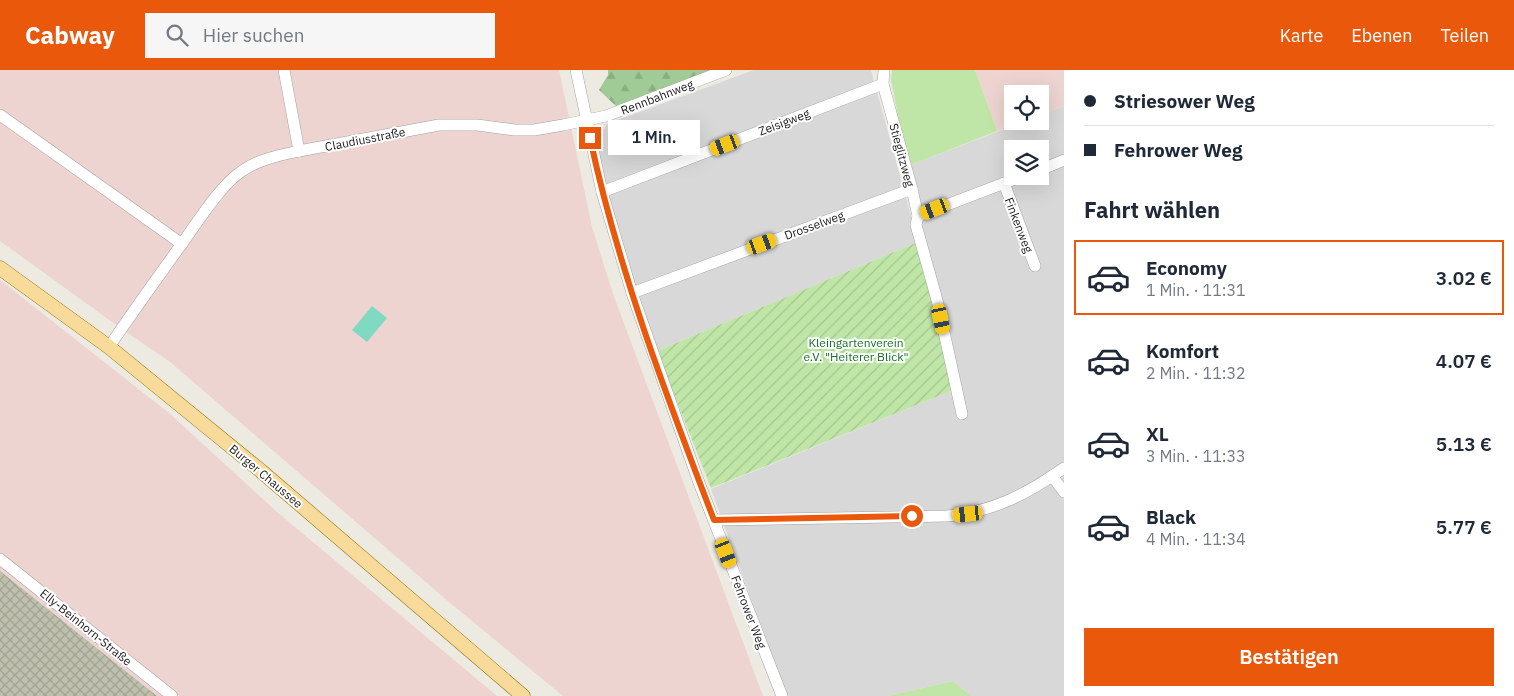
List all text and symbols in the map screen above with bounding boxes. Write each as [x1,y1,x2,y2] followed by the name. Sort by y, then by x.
[145,13,495,58] search box
[25,19,115,51] text: Cabway
[163,21,191,49] icon: search
[203,23,304,47] text: Hier suchen
[1280,24,1323,47] text: Karte
[1351,24,1412,47] text: Ebenen
[1440,24,1489,47] text: Teilen
[618,76,696,118] street label: Rennbahnweg
[1004,85,1049,185] map controls
[1004,85,1049,130] button: locate
[1114,89,1255,113] text: Striesower Weg
[756,105,812,139] street label: Zeisigweg
[608,120,700,156] callout: 1 Min.
[886,122,918,189] street label: Stieglitzweg
[324,124,407,154] street label: Claudiusstraße
[579,127,601,149] route end
[631,127,677,147] text: 1 Min.
[708,133,741,157] car
[1114,138,1242,162] text: Fehrower Weg
[1004,140,1049,185] button: layers
[1002,195,1037,255] street label: Finkenweg
[1084,195,1220,224] text: Fahrt wählen
[918,197,951,221] car
[782,207,847,243] street label: Drosselweg
[745,232,778,256] car
[1086,255,1131,300] icon: car
[1146,256,1227,280] text: Economy
[1436,266,1492,290] text: 3.02 €
[1146,280,1246,300] text: 1 Min. · 11:31
[930,303,951,335] car
[803,335,909,364] park label: Kleingartenverein e.V. "Heiterer Blick"
[1086,338,1131,383] icon: car
[1146,339,1219,363] text: Komfort
[1436,349,1492,373] text: 4.07 €
[1146,363,1246,383] text: 2 Min. · 11:32
[1086,421,1131,466] icon: car
[1146,422,1169,446] text: XL
[1436,432,1492,456] text: 5.13 €
[226,441,306,511] street label: Burger Chaussee
[1146,446,1246,466] text: 3 Min. · 11:33
[1086,504,1131,549] icon: car
[901,505,923,527] route start
[952,505,983,523] car
[1146,505,1196,529] text: Black
[1436,515,1492,539] text: 5.77 €
[1146,529,1246,549] text: 4 Min. · 11:34
[713,536,738,570] car
[728,573,770,651] street label: Fehrower Weg
[37,585,135,669] street label: Elly-Beinhorn-Straße
[1084,628,1494,686] button: Bestätigen

